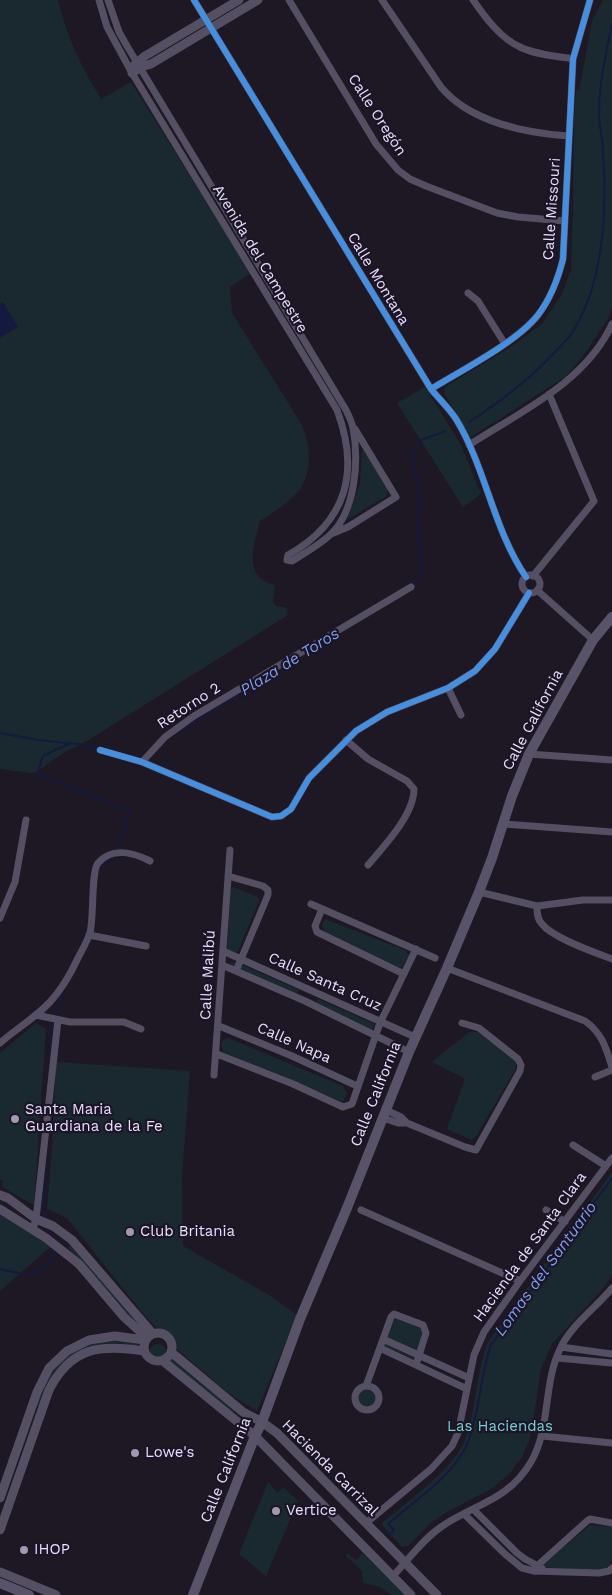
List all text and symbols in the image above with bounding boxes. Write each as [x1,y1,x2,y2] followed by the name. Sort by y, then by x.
[344,71,410,159] street label: Calle Oregón
[539,157,565,261] street label: Calle Missouri
[209,182,311,336] street label: Avenida del Campestre
[343,229,413,329] street label: Calle Montana
[237,624,343,700] water label: Plaza de Toros
[499,666,567,774] street label: Calle California
[154,679,224,733] street label: Retorno 2
[197,930,219,1020] street label: Calle Malibú
[265,949,385,1015] street label: Calle Santa Cruz
[254,1019,334,1067] street label: Calle Napa
[347,1039,405,1149] street label: Calle California
[25,1101,163,1136] place label: Santa Maria Guardiana de la Fe
[9,1113,21,1125] marker: Santa Maria Guardiana de la Fe
[470,1169,590,1325] street label: Hacienda de Santa Clara
[491,1198,601,1340] water label: Lomas del Santuario
[140,1223,235,1241] place label: Club Britania
[124,1226,136,1238] marker: Club Britania
[197,1415,255,1525] street label: Calle California
[278,1416,382,1520] street label: Hacienda Carrizal
[447,1418,553,1436] park label: Las Haciendas
[145,1444,194,1462] place label: Lowe's
[129,1447,141,1459] marker: Lowe's
[286,1502,337,1520] place label: Vertice
[270,1505,282,1517] marker: Vertice
[34,1541,70,1559] place label: IHOP
[18,1544,30,1556] marker: IHOP

